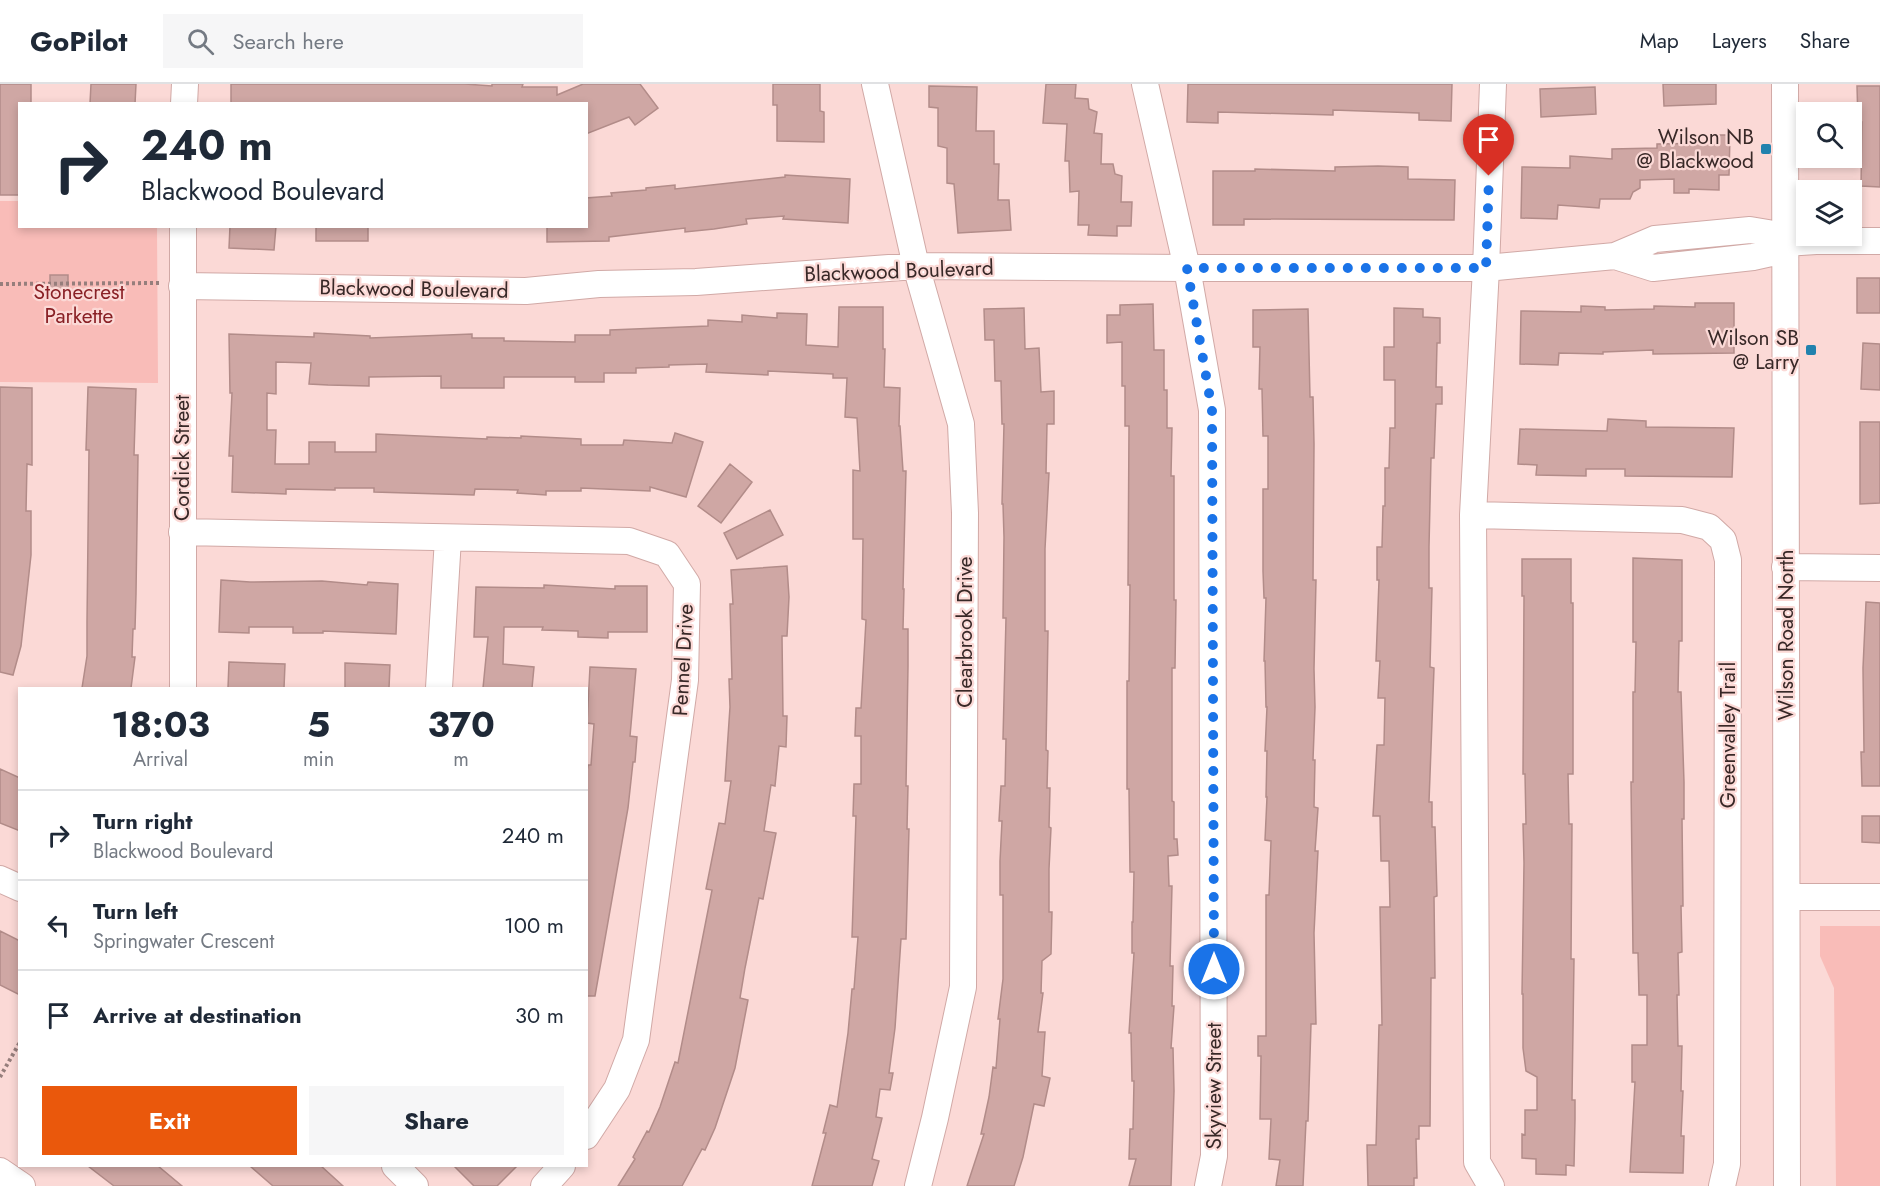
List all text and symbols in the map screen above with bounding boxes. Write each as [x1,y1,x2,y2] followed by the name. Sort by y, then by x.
[163,14,583,68] search box
[30,21,127,62] text: GoPilot
[184,25,217,58] icon: search
[232,25,344,57] text: Search here
[1640,26,1679,56] text: Map
[1712,26,1767,56] text: Layers
[1800,26,1850,56] text: Share
[1796,102,1862,246] map controls
[1796,102,1862,168] button: search
[1463,114,1514,176] pin
[141,115,273,176] text: 240 m
[1636,122,1754,176] place label: Wilson NB @ Blackwood
[1472,123,1505,156] icon: arrive
[42,126,120,204] icon: right
[1759,142,1773,156] marker: Wilson NB @ Blackwood
[141,171,385,210] text: Blackwood Boulevard
[1796,180,1862,246] button: layers
[804,253,994,289] street label: Blackwood Boulevard
[319,272,509,306] street label: Blackwood Boulevard
[33,277,125,331] park label: Stonecrest Parkette
[1707,323,1800,377] place label: Wilson SB @ Larry
[1804,343,1818,357] marker: Wilson SB @ Larry
[167,395,197,521] street label: Cordick Street
[1771,550,1801,720] street label: Wilson Road North
[950,556,980,708] street label: Clearbrook Drive
[665,603,701,717] street label: Pennel Drive
[1713,662,1743,808] street label: Greenvalley Trail
[111,698,210,750] text: 18:03
[307,698,330,750] text: 5
[427,698,495,750] text: 370
[133,745,188,774] text: Arrival
[303,745,334,774] text: min
[453,745,469,774] text: m
[93,805,193,837] text: Turn right
[42,819,75,852] icon: right
[502,819,564,851] text: 240 m
[93,837,273,866] text: Blackwood Boulevard
[93,895,178,927] text: Turn left
[42,909,75,942] icon: left
[504,909,564,941] text: 100 m
[93,927,274,956] text: Springwater Crescent
[1182,937,1246,1001] position arrow
[42,999,75,1032] icon: arrive
[93,999,302,1031] text: Arrive at destination
[515,999,564,1031] text: 30 m
[1199,1023,1229,1149] street label: Skyview Street
[42,1086,297,1155] button: Exit
[309,1086,564,1155] button: Share

